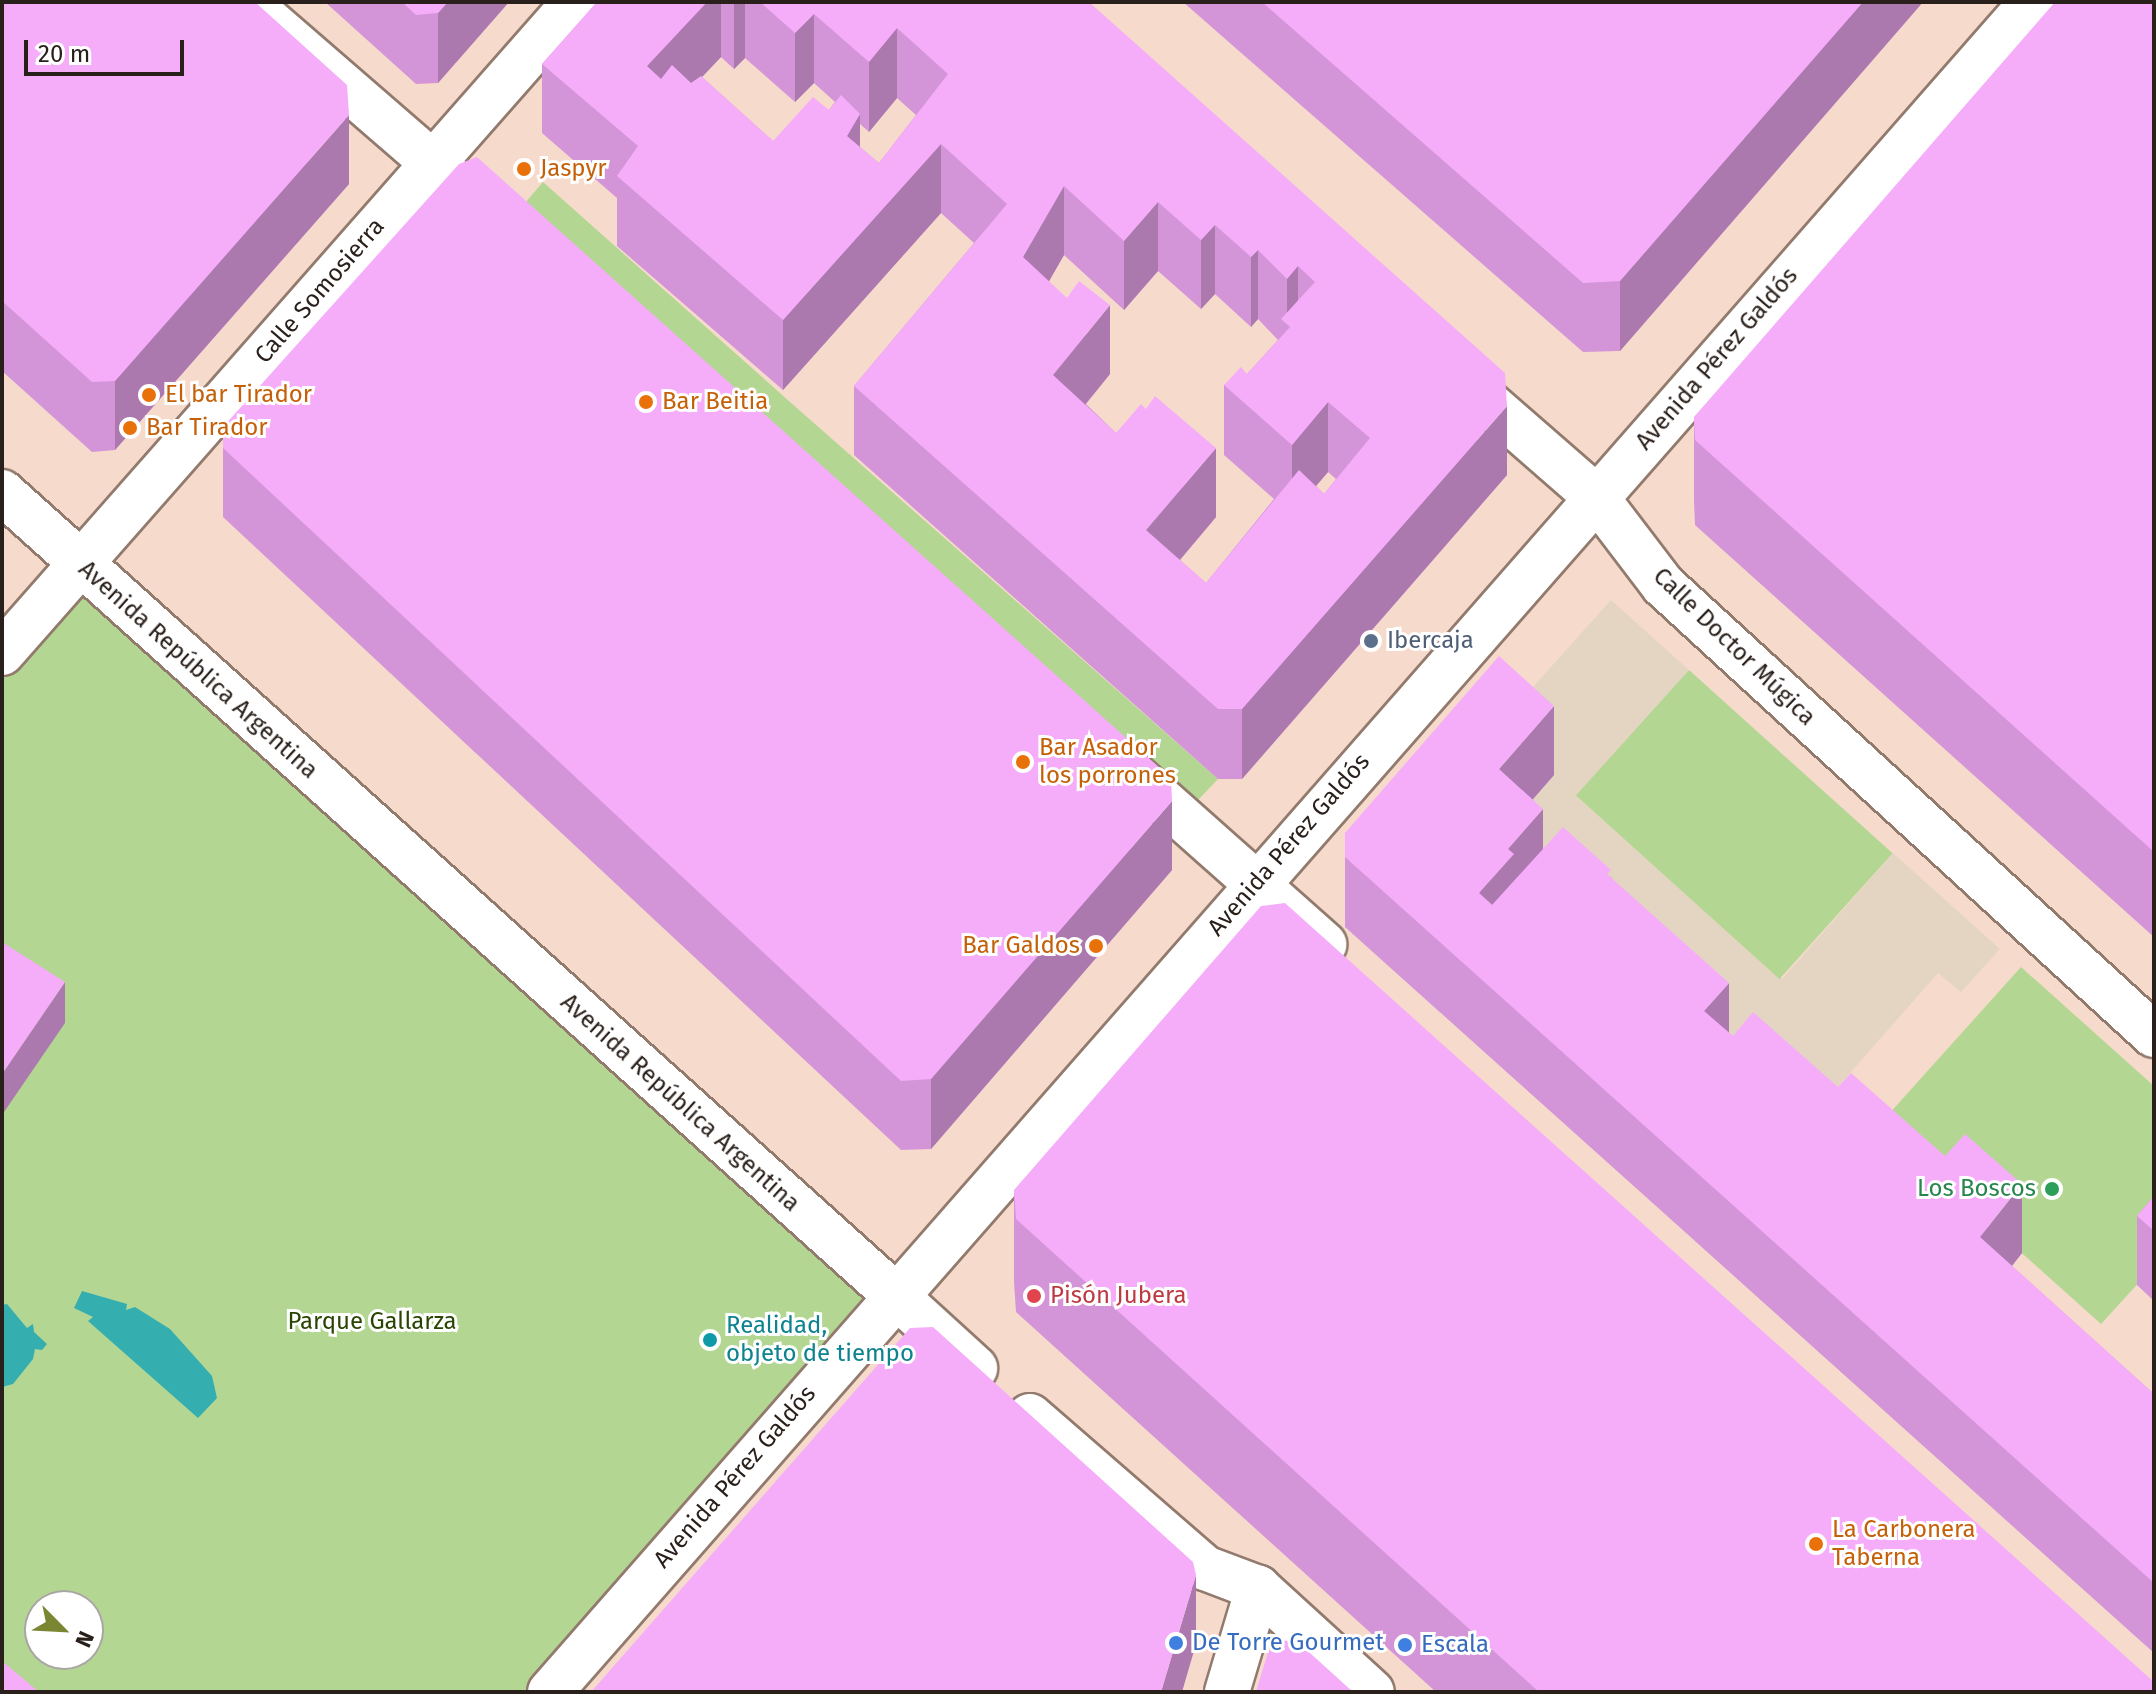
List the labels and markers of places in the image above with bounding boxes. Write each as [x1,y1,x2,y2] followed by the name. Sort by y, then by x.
[540,155,607,183] place label: Jaspyr
[515,160,533,178] marker: Jaspyr
[165,381,312,409] place label: El bar Tirador
[140,386,158,404] marker: El bar Tirador
[662,388,768,416] place label: Bar Beitia
[637,393,655,411] marker: Bar Beitia
[146,414,268,442] place label: Bar Tirador
[121,419,139,437] marker: Bar Tirador
[1387,627,1474,655] place label: Ibercaja
[1362,632,1380,650] marker: Ibercaja
[1039,734,1176,790] place label: Bar Asador los porrones
[1014,753,1032,771] marker: Bar Asador los porrones
[962,932,1080,960] place label: Bar Galdos
[1087,937,1105,955] marker: Bar Galdos
[1917,1175,2036,1203] place label: Los Boscos
[2043,1180,2061,1198] marker: Los Boscos
[1050,1282,1186,1310] place label: Pisón Jubera
[1025,1287,1043,1305] marker: Pisón Jubera
[726,1312,914,1368] place label: Realidad, objeto de tiempo
[701,1331,719,1349] marker: Realidad, objeto de tiempo
[1832,1516,1976,1572] place label: La Carbonera Taberna
[1807,1535,1825,1553] marker: La Carbonera Taberna
[1192,1629,1384,1657] place label: De Torre Gourmet
[1421,1631,1489,1659] place label: Escala
[1167,1634,1185,1652] marker: De Torre Gourmet
[1396,1636,1414,1654] marker: Escala

